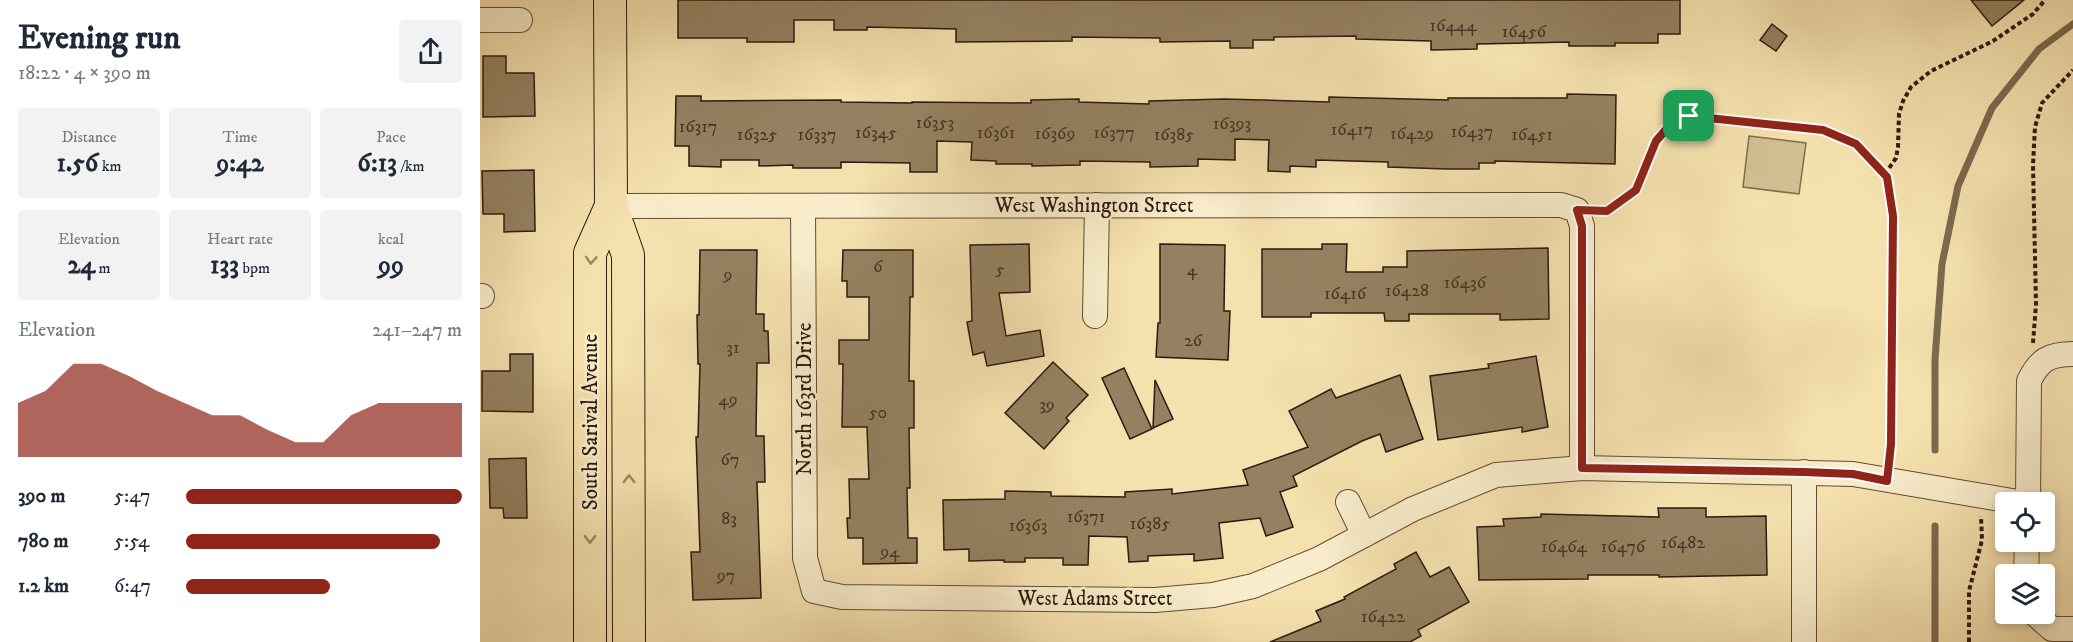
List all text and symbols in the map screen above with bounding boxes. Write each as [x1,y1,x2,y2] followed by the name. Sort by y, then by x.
[1430,15,1477,37] house number: 16444
[18,18,180,59] text: Evening run
[399,20,462,83] button: share
[1502,21,1547,43] house number: 16456
[18,61,151,86] text: 18:22 · 4 × 390 m
[1663,90,1714,141] pin
[1672,99,1705,132] icon: arrive
[916,112,954,134] house number: 16353
[1213,113,1251,135] house number: 16393
[679,116,717,138] house number: 16317
[1331,119,1373,141] house number: 16417
[1451,121,1493,143] house number: 16437
[855,122,897,144] house number: 16345
[977,122,1015,144] house number: 16361
[1093,122,1135,144] house number: 16377
[1035,123,1075,145] house number: 16369
[1390,123,1434,145] house number: 16429
[737,124,777,146] house number: 16325
[798,124,836,146] house number: 16337
[1154,124,1194,146] house number: 16385
[1511,124,1553,146] house number: 16451
[61,127,117,147] text: Distance
[223,127,257,147] text: Time
[376,127,406,147] text: Pace
[56,147,98,180] text: 1.56
[216,147,264,180] text: 9:42
[357,147,397,180] text: 6:13
[98,156,122,176] text: km
[397,156,425,176] text: /km
[994,193,1194,219] street label: West Washington Street
[58,229,120,249] text: Elevation
[207,229,273,249] text: Heart rate
[378,229,404,249] text: kcal
[67,249,95,282] text: 24
[210,249,239,282] text: 133
[378,249,404,282] text: 99
[584,256,597,265] one-way arrow
[873,256,883,278] house number: 6
[95,258,111,278] text: m
[239,258,270,278] text: bpm
[996,259,1005,281] house number: 5
[1187,259,1198,281] house number: 4
[723,264,732,286] house number: 9
[1444,272,1487,294] house number: 16436
[1385,280,1429,302] house number: 16428
[1324,283,1367,305] house number: 16416
[18,318,95,343] text: Elevation
[372,318,462,343] text: 241–247 m
[792,322,818,475] street label: North 163rd Drive
[1184,330,1203,352] house number: 26
[578,334,604,510] street label: South Sarival Avenue
[726,337,740,359] house number: 31
[718,389,738,411] house number: 49
[1039,394,1055,416] house number: 39
[869,402,887,424] house number: 50
[721,449,739,471] house number: 67
[623,474,635,483] one-way arrow
[18,484,66,509] text: 390 m
[114,484,151,509] text: 5:47
[1995,492,2055,624] map controls
[1995,492,2055,552] button: locate
[1067,506,1105,528] house number: 16371
[721,508,737,530] house number: 83
[1130,513,1170,535] house number: 16385
[1009,515,1047,537] house number: 16363
[18,529,69,554] text: 780 m
[114,529,150,554] text: 5:54
[1661,532,1705,554] house number: 16482
[584,535,596,544] one-way arrow
[1541,536,1588,558] house number: 16464
[1601,536,1646,558] house number: 16476
[879,541,900,563] house number: 94
[1995,564,2055,624] button: layers
[716,565,735,587] house number: 97
[18,574,69,599] text: 1.2 km
[114,574,151,599] text: 6:47
[1017,586,1173,612] street label: West Adams Street
[1361,606,1405,628] house number: 16422

